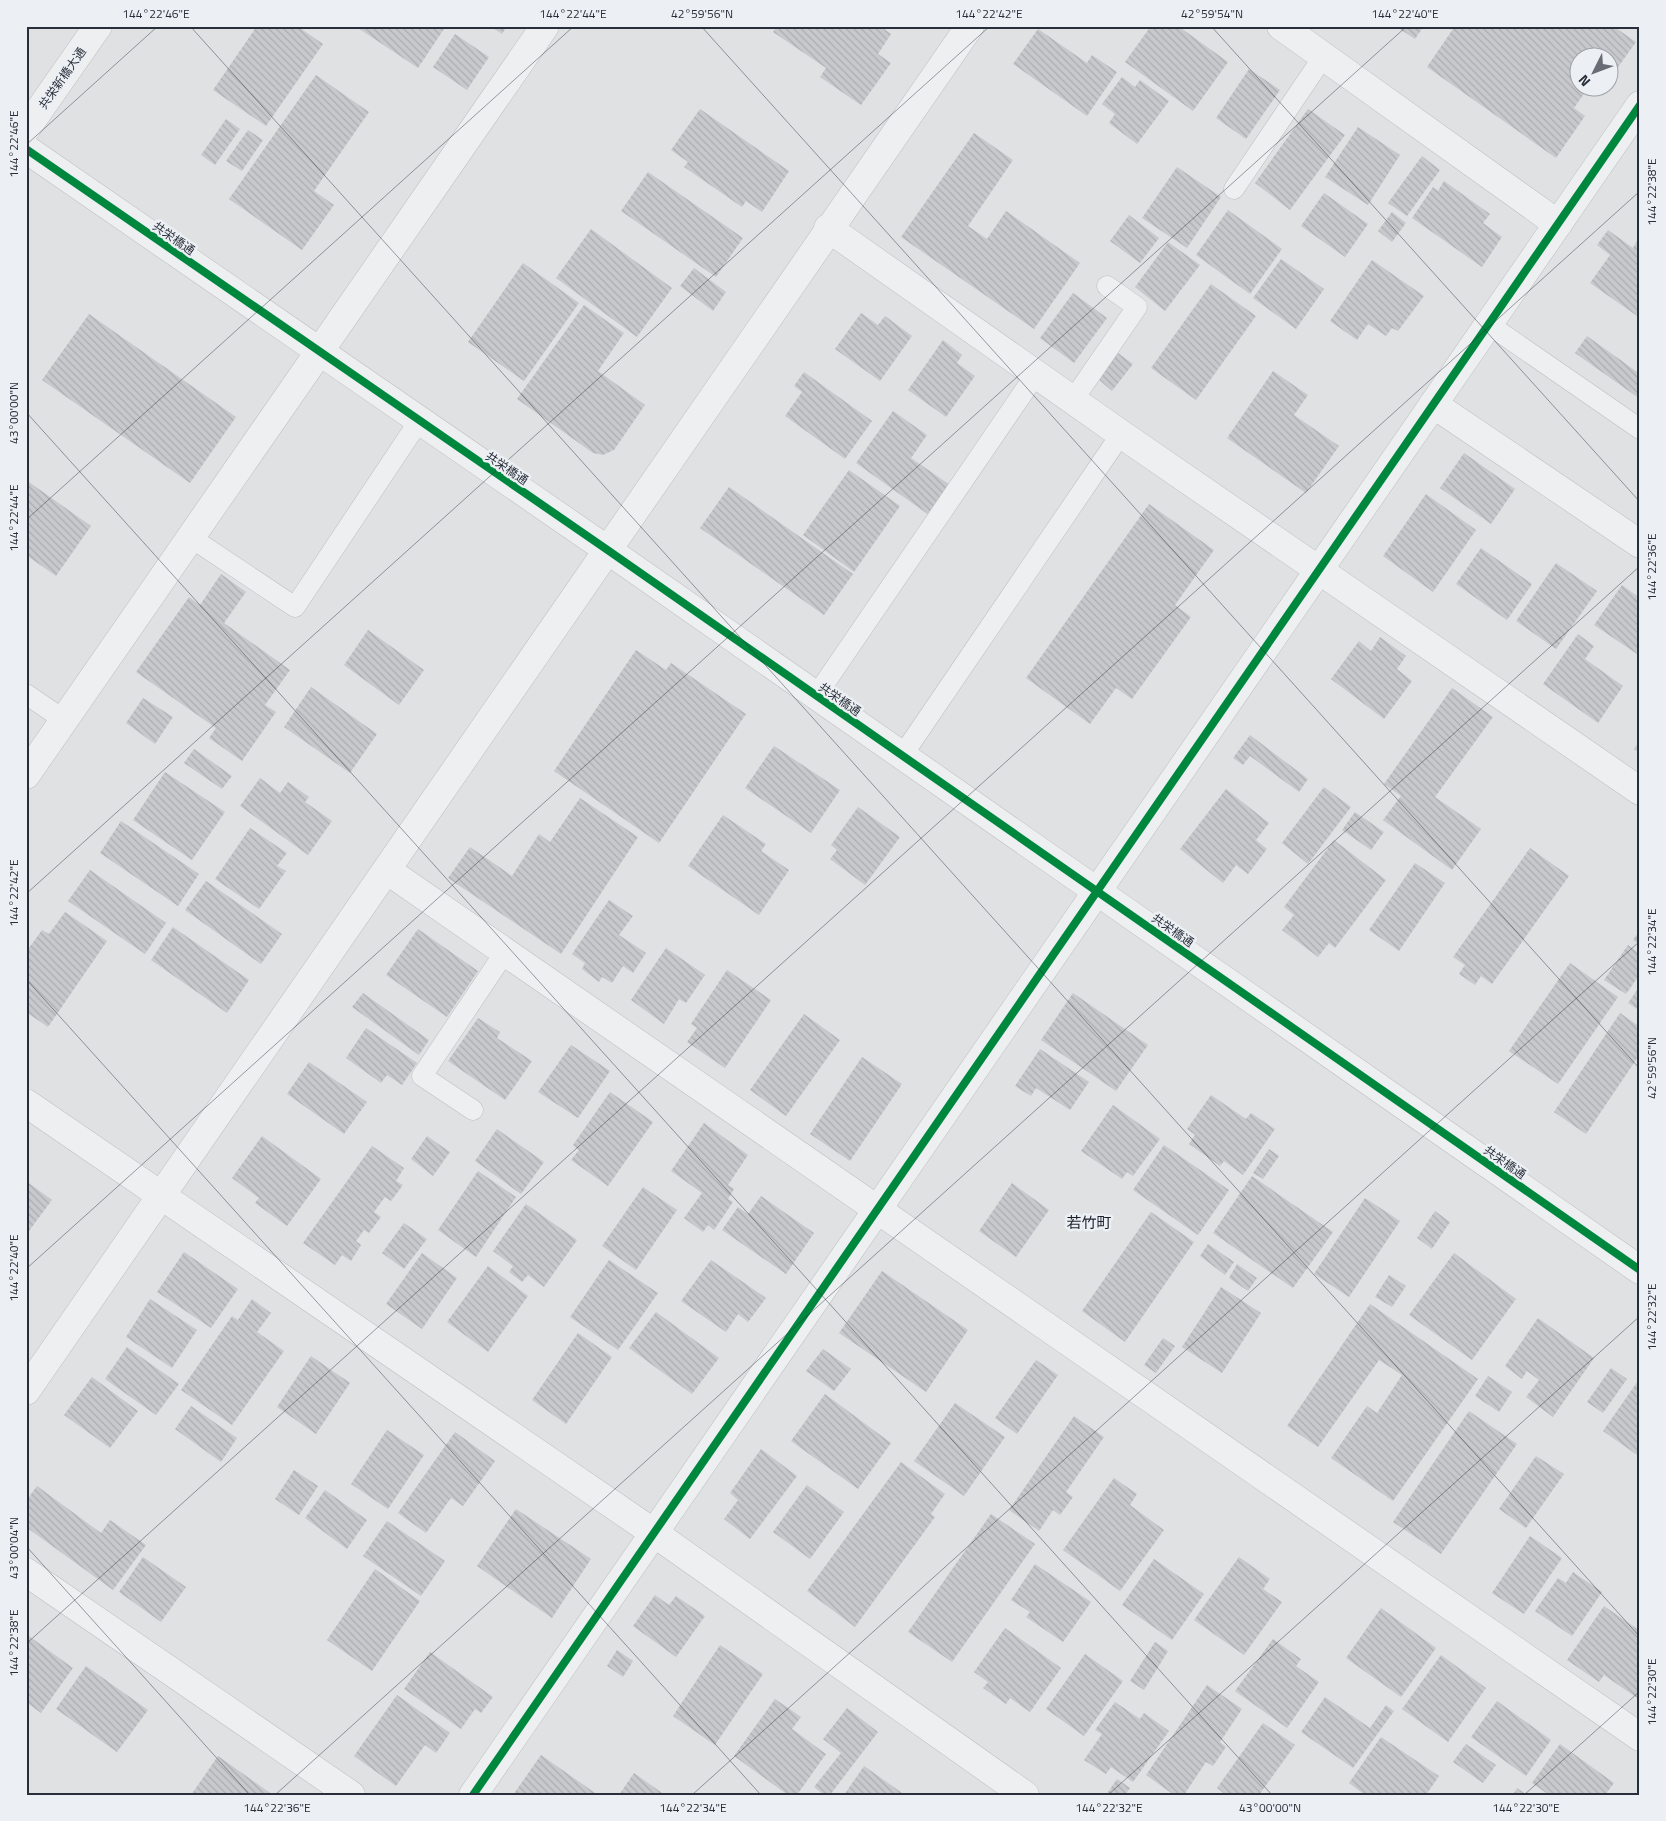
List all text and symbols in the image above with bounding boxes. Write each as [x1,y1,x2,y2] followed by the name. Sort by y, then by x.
[122,4,190,23] text: 144°22'46"E
[539,4,607,23] text: 144°22'44"E
[671,4,733,23] text: 42°59'56"N
[955,4,1023,23] text: 144°22'42"E
[1181,4,1243,23] text: 42°59'54"N
[1371,4,1439,23] text: 144°22'40"E
[34,43,90,113] street label: 共栄新橋大通
[1568,48,1618,98] north arrow
[1573,70,1595,92] text: N
[4,110,23,178] text: 144°22'46"E
[1642,158,1661,226] text: 144°22'38"E
[149,216,199,260] street label: 共栄橋通
[4,382,23,444] text: 43°00'00"N
[482,447,532,489] street label: 共栄橋通
[4,484,23,552] text: 144°22'44"E
[1642,533,1661,601] text: 144°22'36"E
[815,677,865,721] street label: 共栄橋通
[4,859,23,927] text: 144°22'42"E
[1148,908,1198,952] street label: 共栄橋通
[1642,908,1661,976] text: 144°22'34"E
[1642,1037,1661,1099] text: 42°59'56"N
[1480,1140,1530,1184] street label: 共栄橋通
[1066,1211,1112,1234] district label: 若竹町
[4,1234,23,1302] text: 144°22'40"E
[1642,1283,1661,1351] text: 144°22'32"E
[4,1517,23,1579] text: 43°00'04"N
[4,1609,23,1677] text: 144°22'38"E
[1642,1658,1661,1726] text: 144°22'30"E
[243,1798,311,1817] text: 144°22'36"E
[659,1798,727,1817] text: 144°22'34"E
[1075,1798,1143,1817] text: 144°22'32"E
[1239,1798,1301,1817] text: 43°00'00"N
[1492,1798,1560,1817] text: 144°22'30"E

